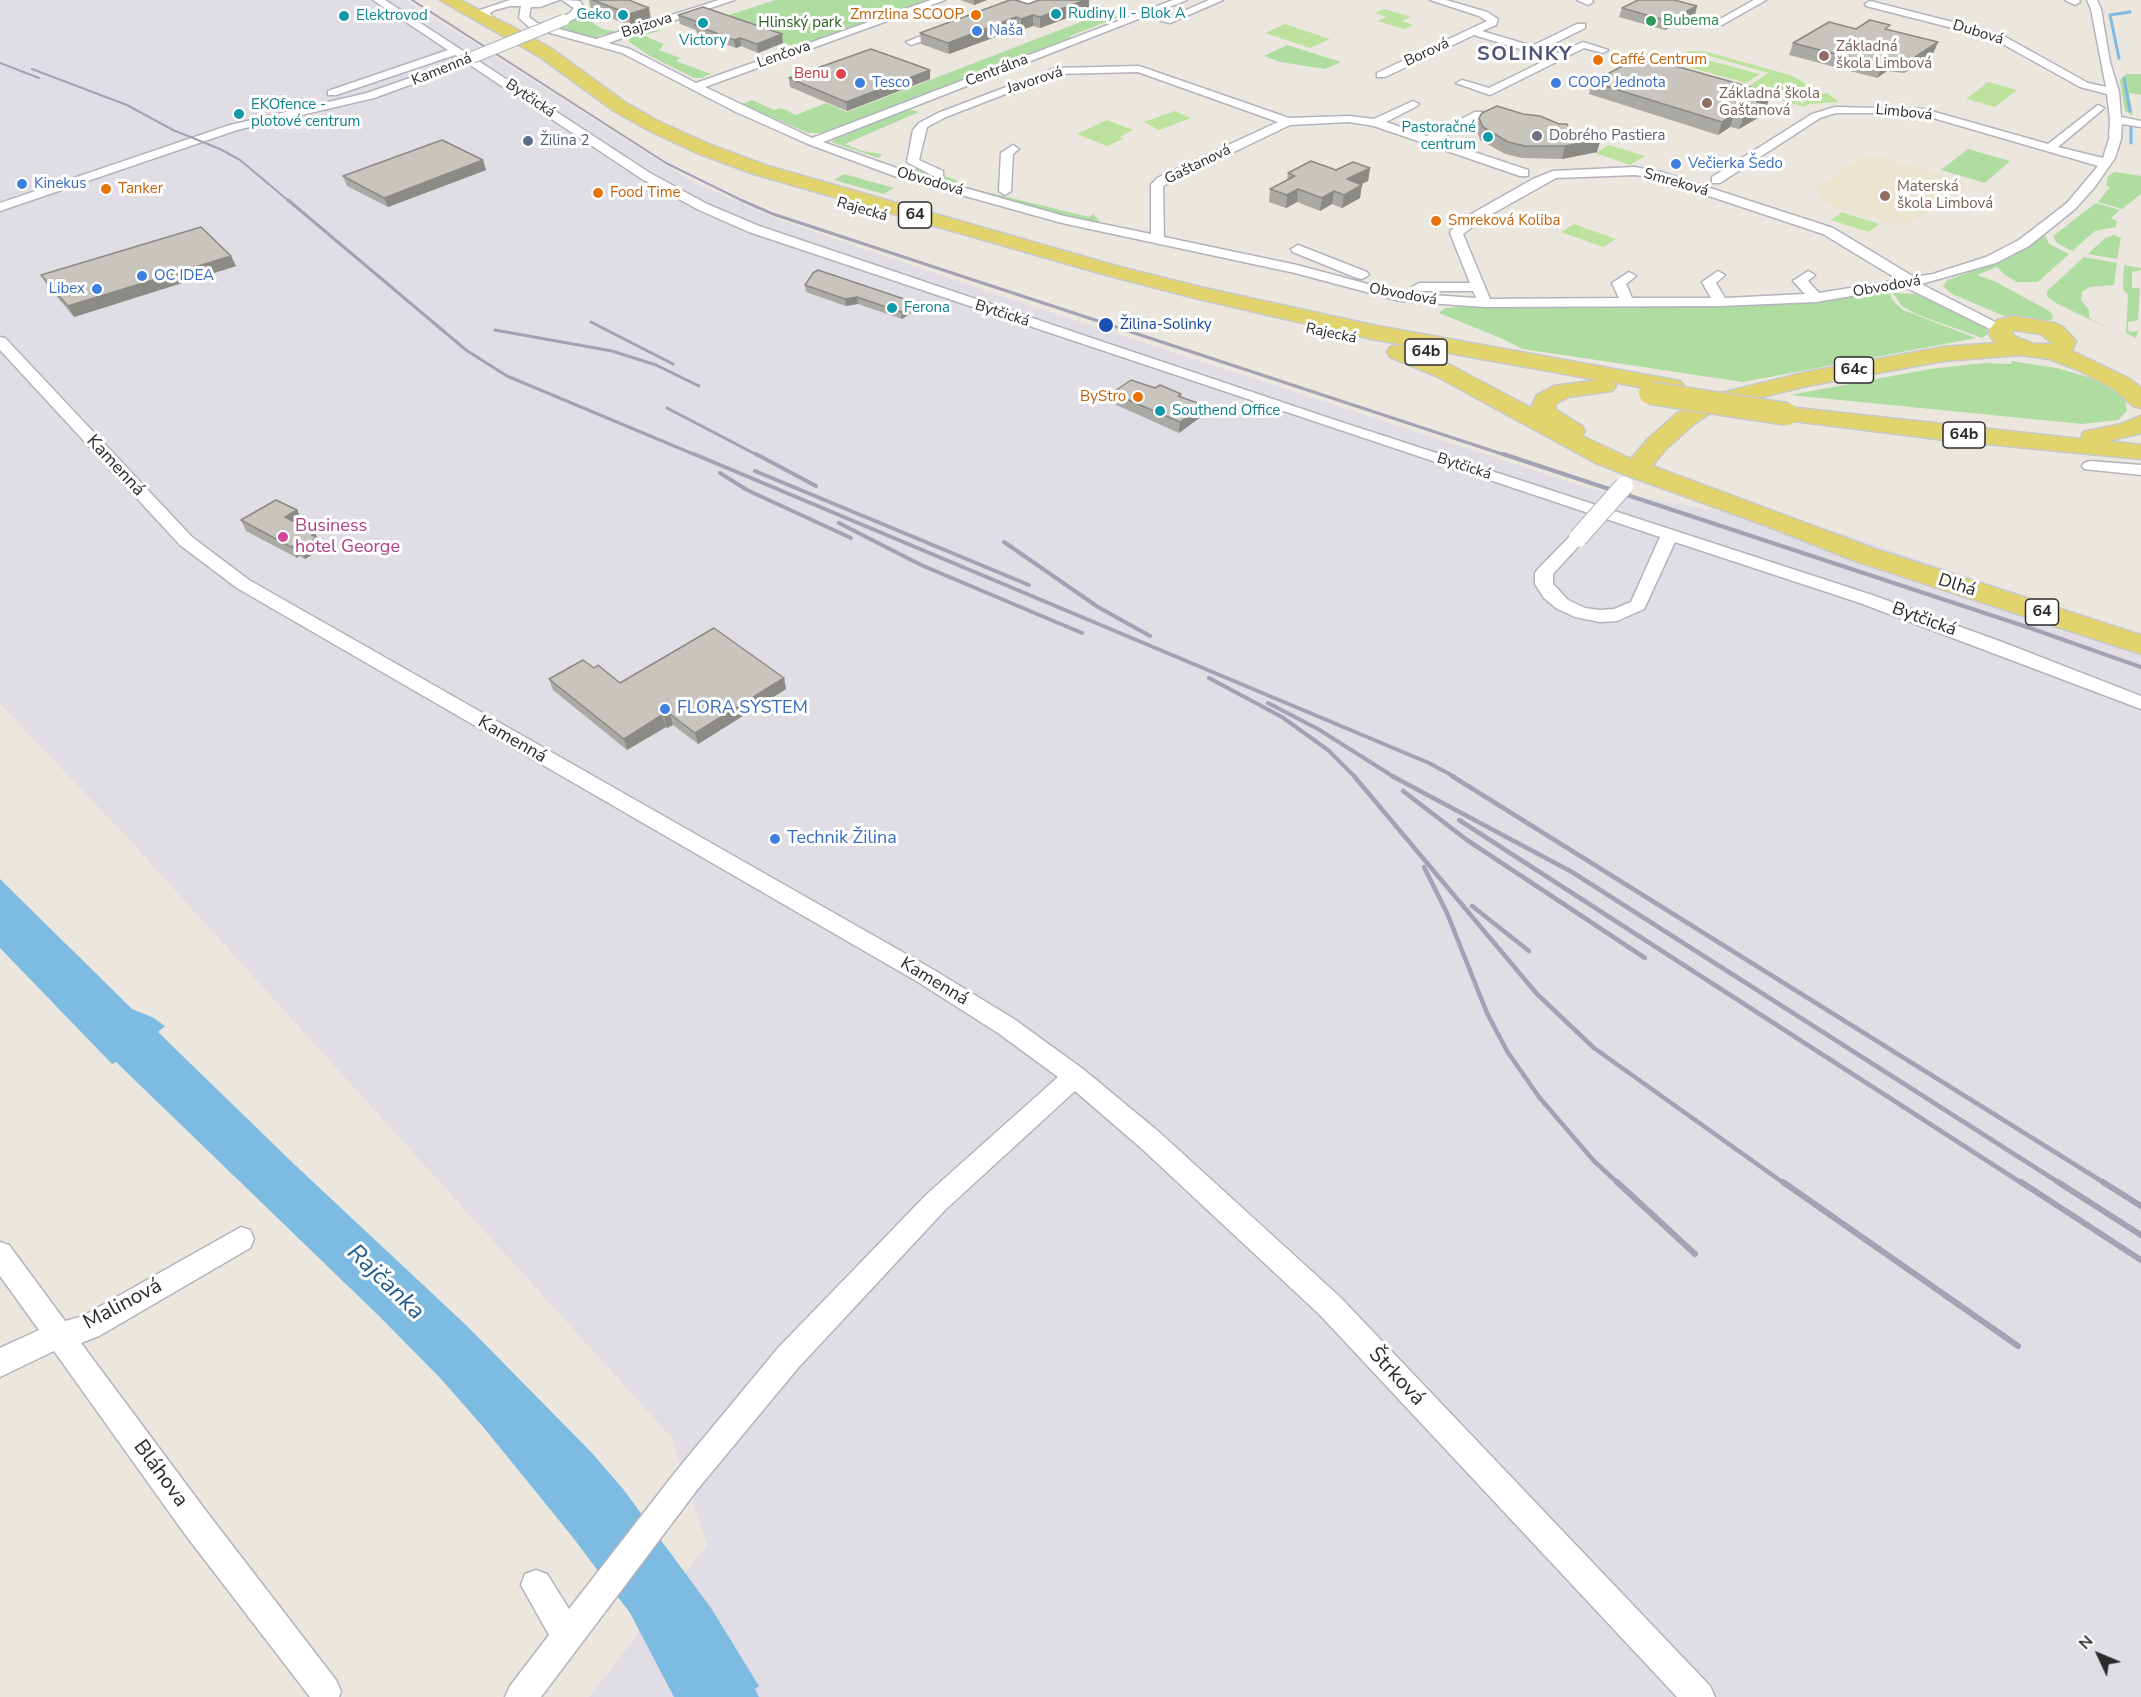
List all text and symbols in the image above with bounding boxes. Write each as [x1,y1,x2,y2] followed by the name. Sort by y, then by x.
[1068,5,1186,23] place label: Rudiny II - Blok A
[576,6,611,24] place label: Geko
[850,6,964,24] place label: Zmrzlina SCOOP
[356,7,428,25] place label: Elektrovod
[1049,7,1063,21] marker: Rudiny II - Blok A
[616,8,630,22] marker: Geko
[969,8,983,22] marker: Zmrzlina SCOOP
[337,9,351,23] marker: Elektrovod
[619,9,675,43] street label: Bajzova
[1663,12,1719,30] place label: Bubema
[758,14,842,32] park label: Hlinský park
[1644,14,1658,28] marker: Bubema
[696,16,710,30] marker: Victory
[1950,17,2006,49] street label: Dubová
[989,22,1023,40] place label: Naša
[970,24,984,38] marker: Naša
[679,32,727,50] place label: Victory
[1402,35,1452,71] street label: Borová
[755,38,813,72] street label: Lenčova
[1836,38,1932,73] place label: Základná škola Limbová
[1477,43,1573,67] district label: SOLINKY
[1817,49,1831,63] marker: Základná škola Limbová
[409,50,475,90] street label: Kamenná
[963,51,1031,91] street label: Centrálna
[1610,51,1707,69] place label: Caffé Centrum
[1591,53,1605,67] marker: Caffé Centrum
[1005,64,1065,98] street label: Javorová
[794,65,829,83] place label: Benu
[834,67,848,81] marker: Benu
[872,74,910,92] place label: Tesco
[1568,74,1666,92] place label: COOP Jednota
[502,76,558,122] street label: Bytčická
[853,76,867,90] marker: Tesco
[1549,76,1563,90] marker: COOP Jednota
[1719,85,1820,120] place label: Základná škola Gaštanová
[251,96,360,131] place label: EKOfence - plotové centrum
[1700,96,1714,110] marker: Základná škola Gaštanová
[1875,101,1933,125] street label: Limbová
[232,107,246,121] marker: EKOfence - plotové centrum
[1402,119,1476,154] place label: Pastoračné centrum
[1549,127,1665,145] place label: Dobrého Pastiera
[1530,129,1544,143] marker: Dobrého Pastiera
[1481,130,1495,144] marker: Pastoračné centrum
[540,132,590,150] place label: Žilina 2
[521,134,535,148] marker: Žilina 2
[1162,141,1234,189] street label: Gaštanová
[1688,155,1783,173] place label: Večierka Šedo
[1669,157,1683,171] marker: Večierka Šedo
[895,164,965,200] street label: Obvodová
[1642,165,1710,201] street label: Smreková
[34,175,86,193] place label: Kinekus
[15,177,29,191] marker: Kinekus
[1897,178,1993,213] place label: Materská škola Limbová
[118,180,163,198] place label: Tanker
[99,182,113,196] marker: Tanker
[610,184,681,202] place label: Food Time
[591,186,605,200] marker: Food Time
[1878,189,1892,203] marker: Materská škola Limbová
[835,194,889,226] street label: Rajecká
[898,202,932,228] road number: 64
[1448,212,1560,230] place label: Smreková Koliba
[1429,214,1443,228] marker: Smreková Koliba
[154,267,214,285] place label: OC IDEA
[135,269,149,283] marker: OC IDEA
[1852,272,1922,302] street label: Obvodová
[49,280,85,298] place label: Libex
[1368,280,1438,310] street label: Obvodová
[90,282,104,296] marker: Libex
[973,297,1031,331] street label: Bytčická
[904,299,950,317] place label: Ferona
[885,301,899,315] marker: Ferona
[1097,316,1115,334] marker: Žilina-Solinky
[1120,316,1212,334] place label: Žilina-Solinky
[1304,320,1358,348] street label: Rajecká
[1405,339,1447,365] road number: 64b
[1834,357,1874,383] road number: 64c
[1080,388,1126,406] place label: ByStro
[1131,390,1145,404] marker: ByStro
[1172,402,1280,420] place label: Southend Office
[1153,404,1167,418] marker: Southend Office
[1943,422,1985,448] road number: 64b
[81,431,149,501] street label: Kamenná
[1435,450,1493,484] street label: Bytčická
[295,516,400,558] place label: Business hotel George
[276,530,290,544] marker: Business hotel George
[1935,570,1979,602] street label: Dlhá
[1889,598,1959,642] street label: Bytčická
[2026,599,2058,625] road number: 64
[677,698,808,720] place label: FLORA SYSTEM
[658,702,672,716] marker: FLORA SYSTEM
[474,712,550,768] street label: Kamenná
[787,828,897,850] place label: Technik Žilina
[768,832,782,846] marker: Technik Žilina
[896,953,972,1011] street label: Kamenná
[340,1239,430,1327] water label: Rajčanka
[79,1274,167,1336] street label: Malinová
[1362,1342,1430,1412] street label: Štrková
[127,1436,193,1512] street label: Bláhova
[2069,1625,2129,1685] north arrow
[2074,1631,2098,1654] text: N

